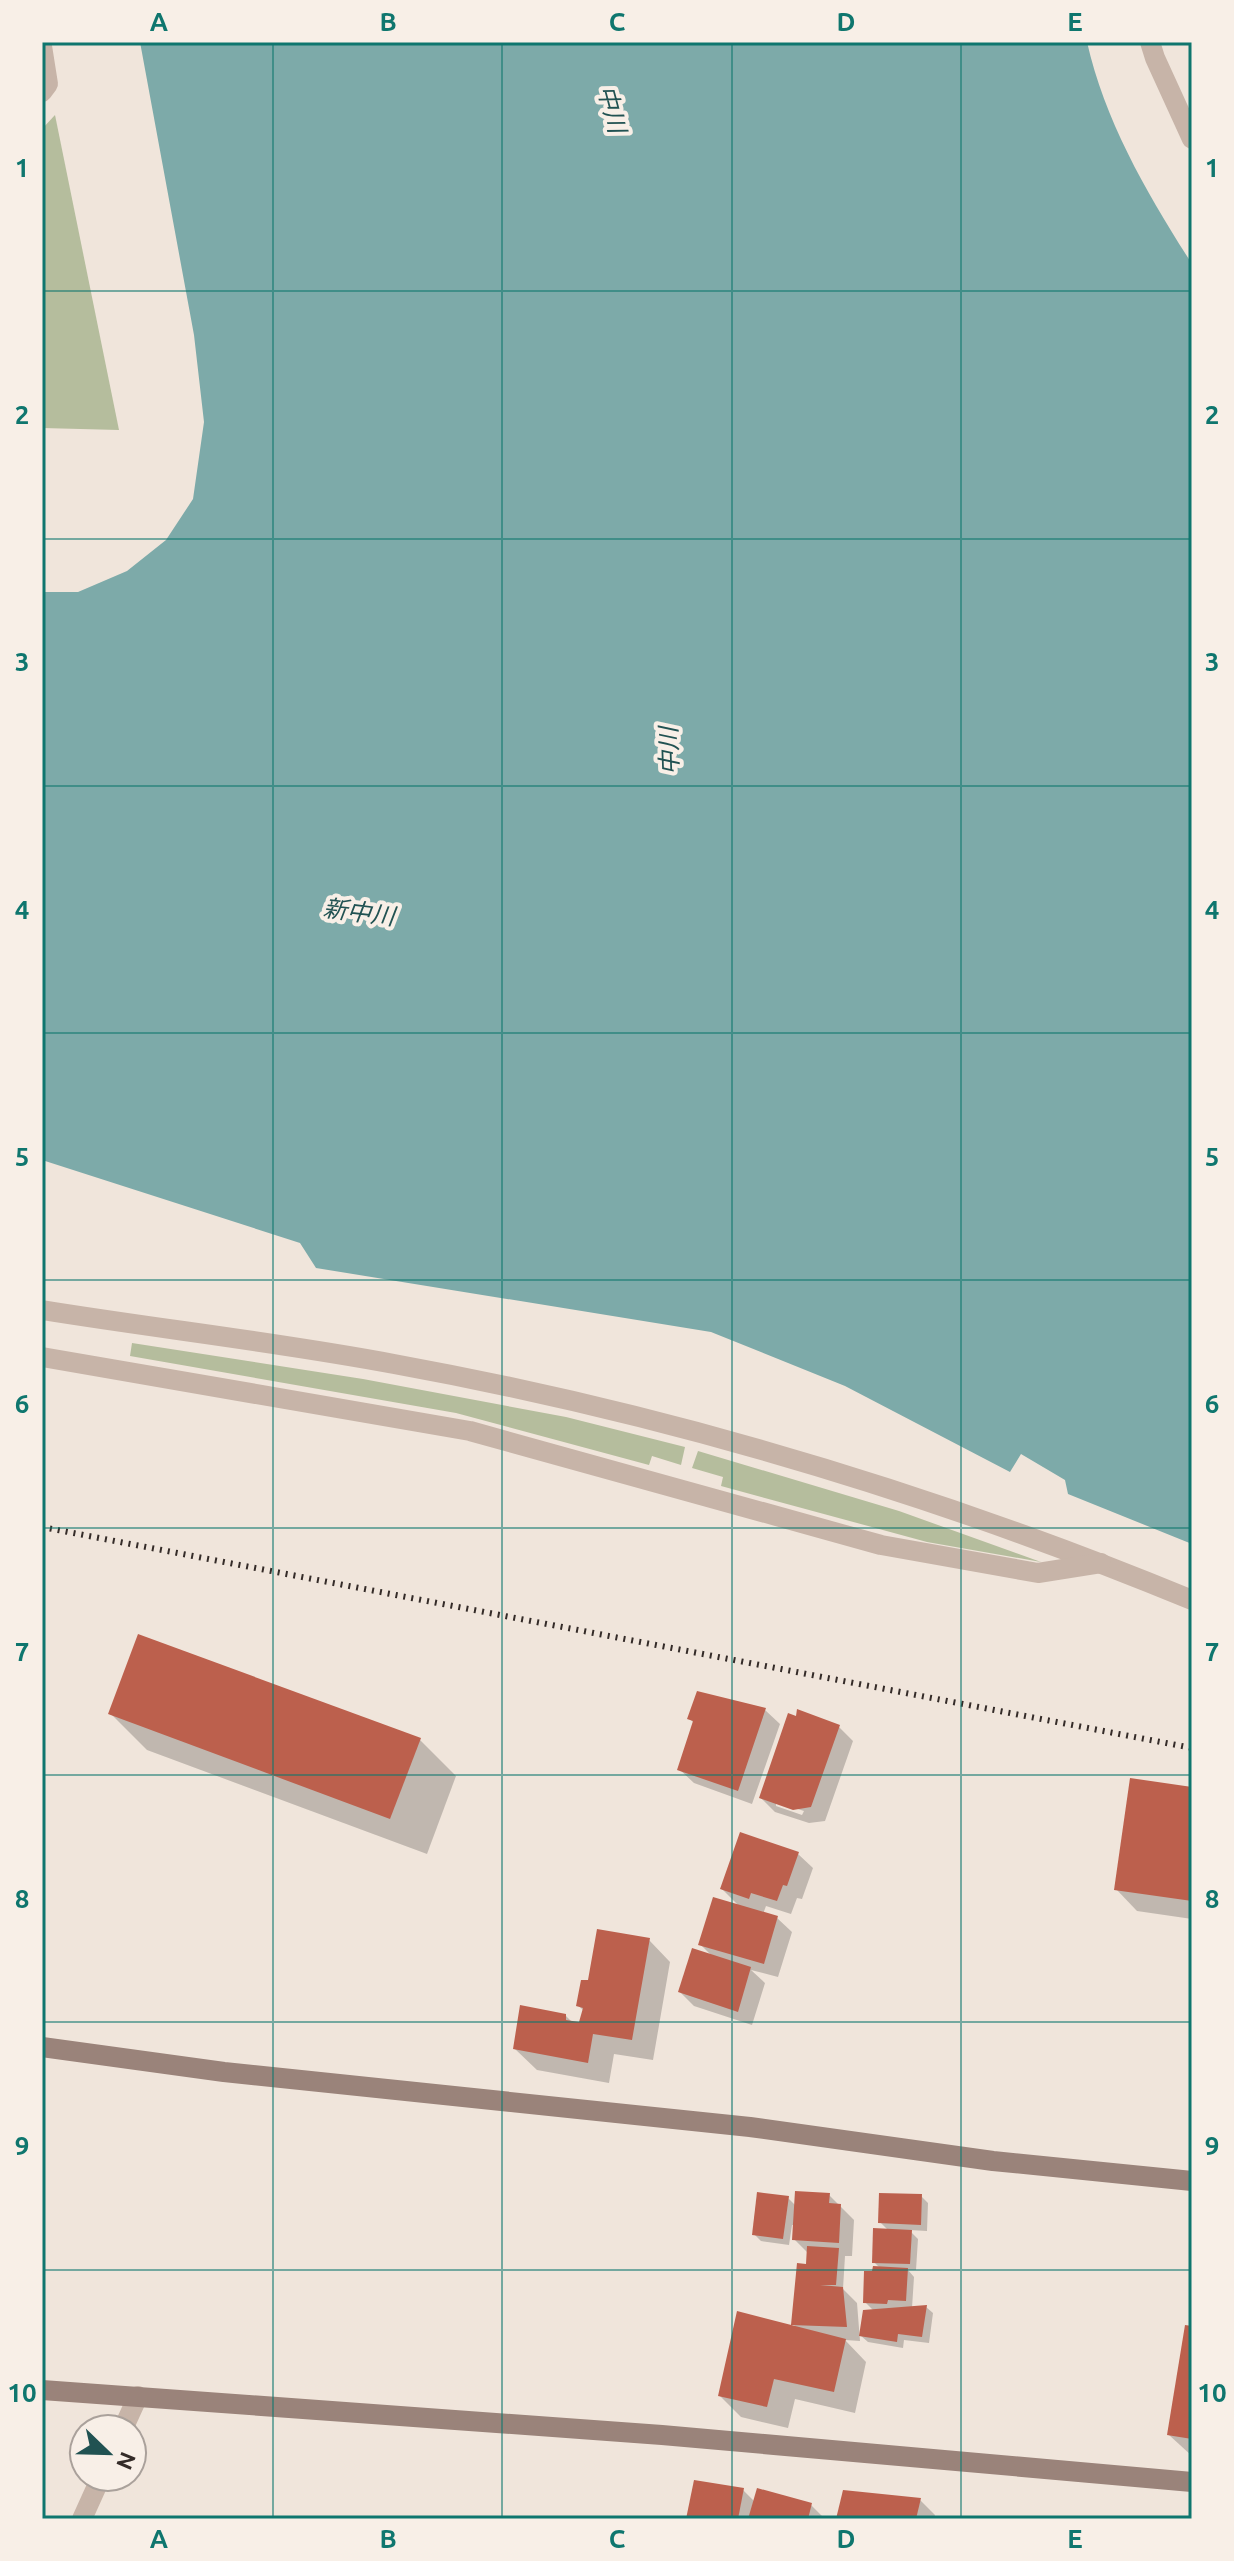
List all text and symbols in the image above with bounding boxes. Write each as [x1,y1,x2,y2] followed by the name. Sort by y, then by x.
[150,7,169,36] text: A
[379,7,397,36] text: B
[609,7,626,36] text: C
[837,7,855,36] text: D
[1067,7,1083,36] text: E
[593,82,632,139] water label: 中川
[15,153,29,182] text: 1
[1205,153,1219,182] text: 1
[15,400,29,429] text: 2
[1205,400,1219,429] text: 2
[15,647,29,676] text: 3
[1205,647,1219,676] text: 3
[655,724,683,775] water label: 中川
[322,894,399,930] water label: 新中川
[15,895,29,924] text: 4
[1205,895,1219,924] text: 4
[15,1142,29,1171] text: 5
[1205,1142,1219,1171] text: 5
[15,1389,29,1418] text: 6
[1205,1389,1219,1418] text: 6
[15,1637,29,1666] text: 7
[1205,1637,1219,1666] text: 7
[15,1884,29,1913] text: 8
[1205,1884,1219,1913] text: 8
[15,2131,29,2160] text: 9
[1205,2131,1219,2160] text: 9
[7,2378,37,2407] text: 10
[1197,2378,1227,2407] text: 10
[68,2413,148,2493] north arrow
[112,2449,142,2473] text: N
[150,2524,169,2553] text: A
[379,2524,397,2553] text: B
[609,2524,626,2553] text: C
[837,2524,855,2553] text: D
[1067,2524,1083,2553] text: E

